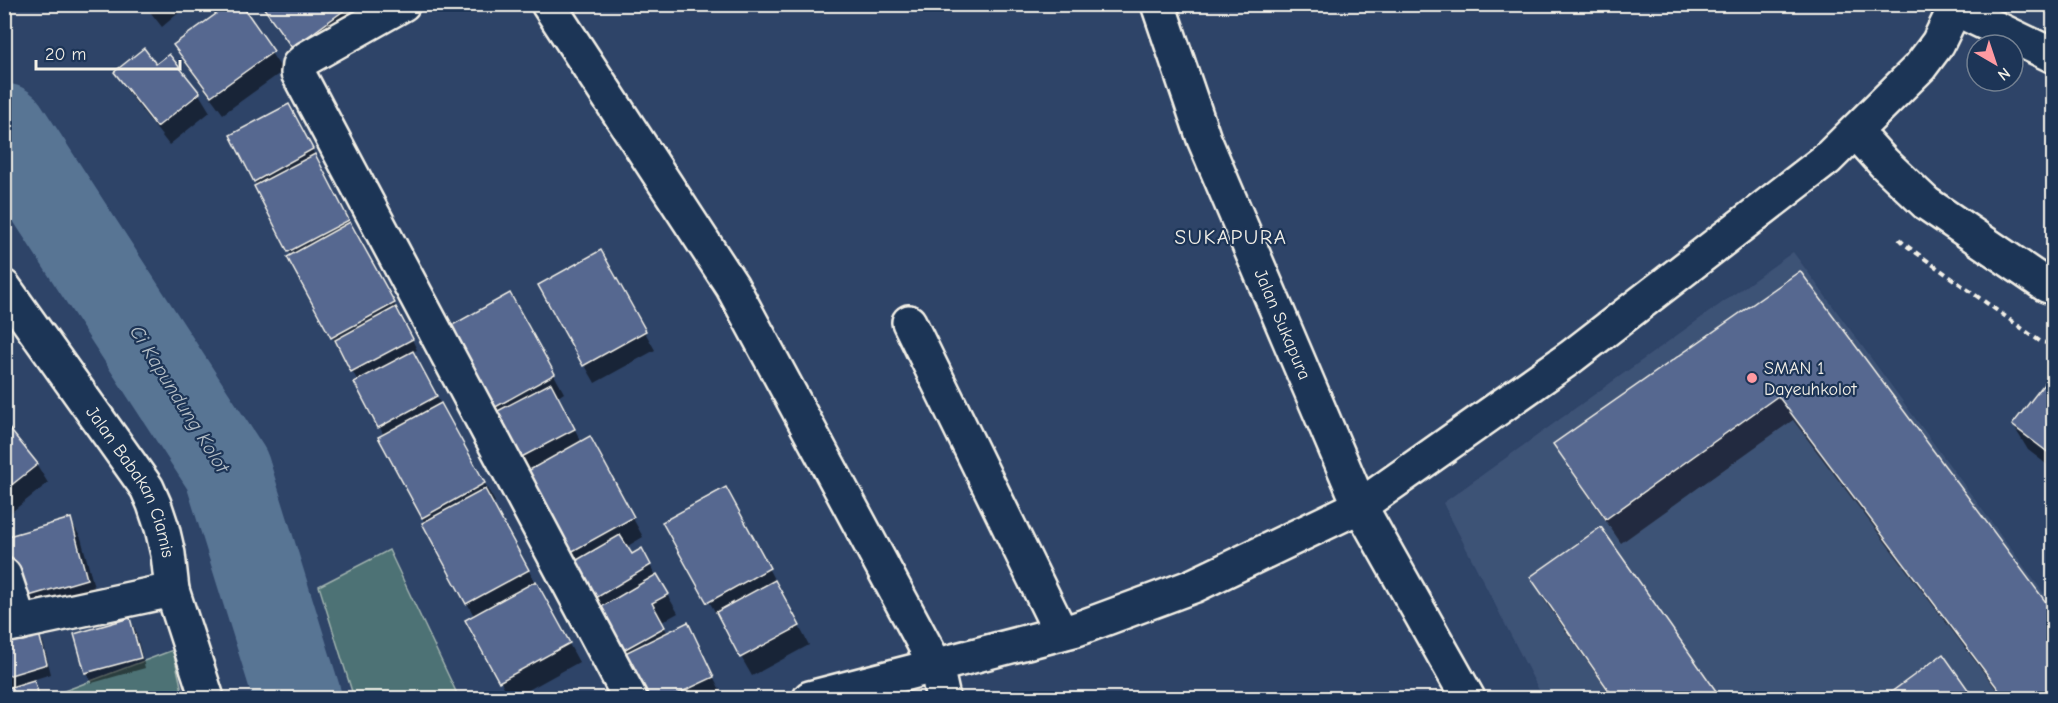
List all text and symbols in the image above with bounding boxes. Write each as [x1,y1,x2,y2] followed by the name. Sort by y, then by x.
[36,33,180,71] scale bar
[1965,33,2025,93] north arrow
[45,44,86,65] text: 20 m
[1994,64,2014,84] text: N
[1174,225,1288,249] district label: SUKAPURA
[1249,266,1315,383] street label: Jalan Sukapura
[125,321,235,479] water label: Ci Kapundung Kolot
[1764,358,1857,400] place label: SMAN 1 Dayeuhkolot
[1745,371,1759,385] marker: SMAN 1 Dayeuhkolot
[81,402,178,560] street label: Jalan Babakan Ciamis

